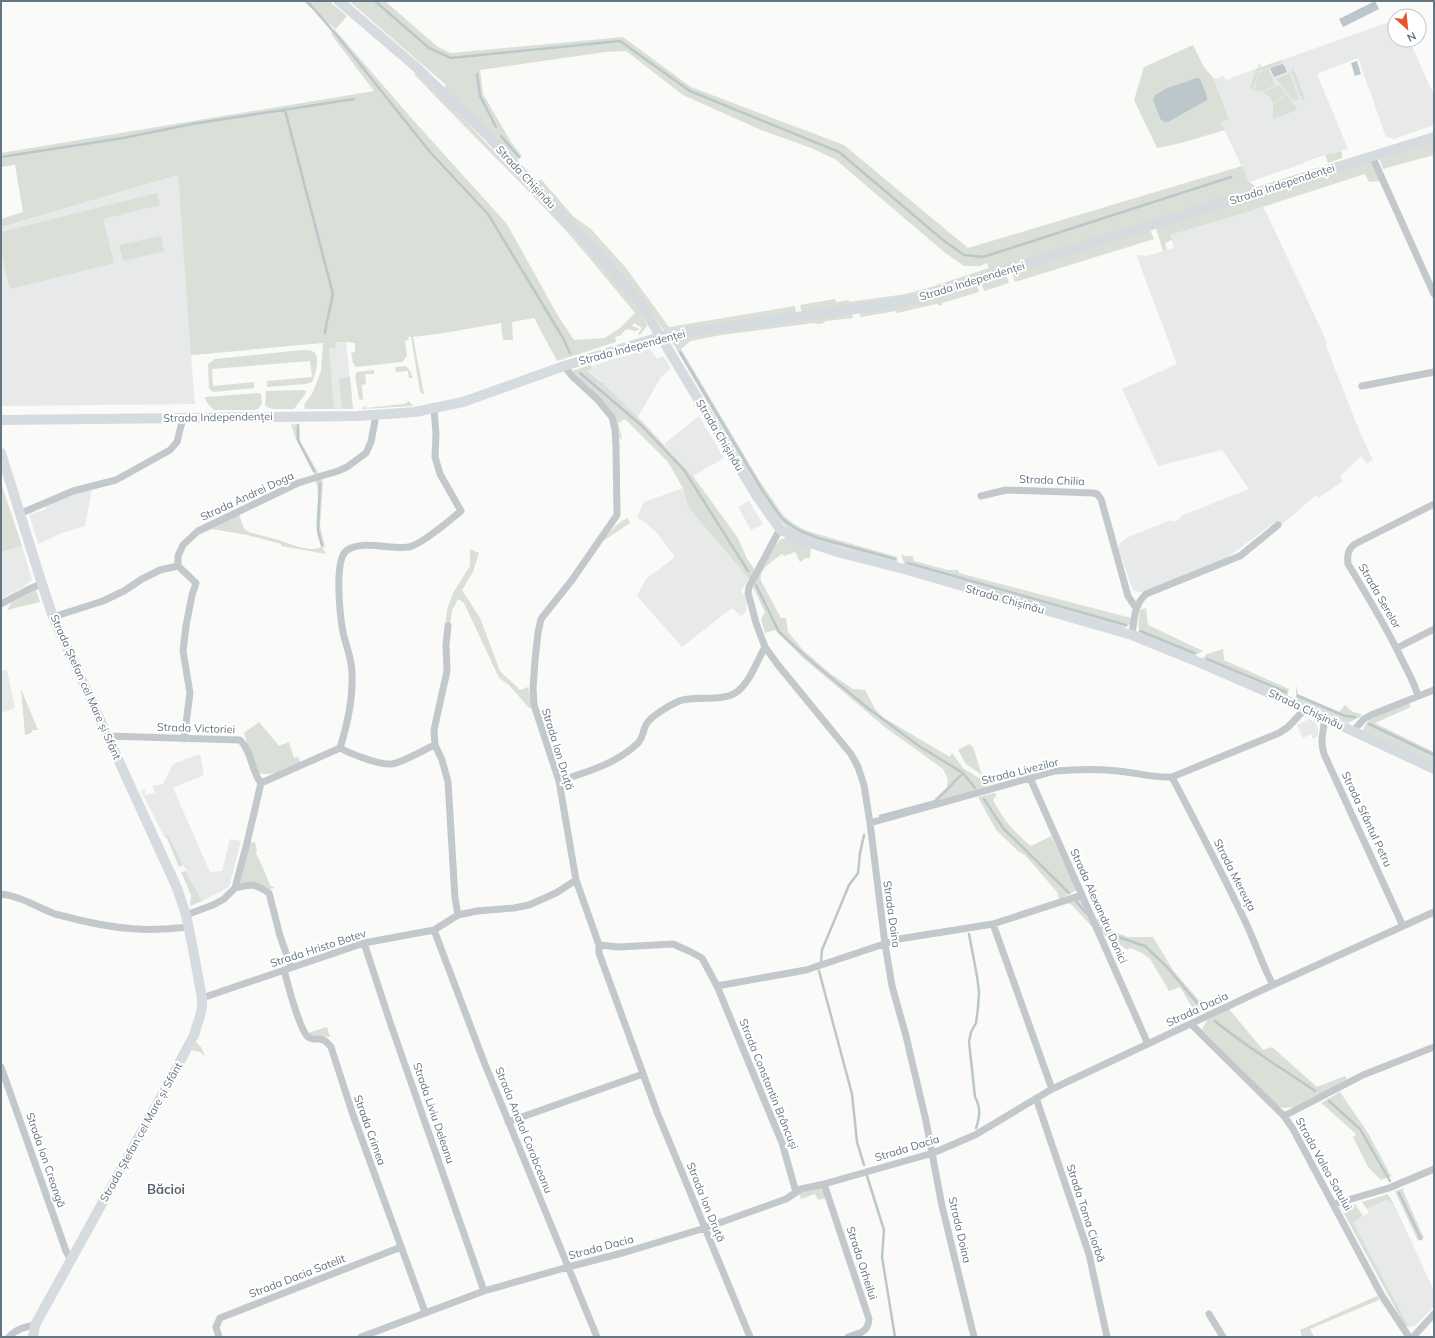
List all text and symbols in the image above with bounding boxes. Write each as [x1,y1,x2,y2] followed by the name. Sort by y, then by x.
[1387,8,1427,48] north arrow
[1405,29,1418,45] text: N
[492,142,559,212] street label: Strada Chișinău
[1228,160,1337,209] street label: Strada Independenței
[918,258,1027,305] street label: Strada Independenței
[577,326,687,369] street label: Strada Independenței
[692,397,747,474] street label: Strada Chișinău
[163,409,273,426] street label: Strada Independenței
[198,468,296,524] street label: Strada Andrei Doga
[1019,472,1085,488] street label: Strada Chilia
[1356,561,1404,631] street label: Strada Serelor
[964,581,1046,618] street label: Strada Chișinău
[47,612,124,762] street label: Strada Ștefan cel Mare și Sfânt
[1266,685,1346,733] street label: Strada Chișinău
[538,706,577,792] street label: Strada Ion Druță
[157,720,235,736] street label: Strada Victoriei
[980,755,1060,787] street label: Strada Livezilor
[1339,769,1395,869] street label: Strada Sfântul Petru
[1210,836,1259,914] street label: Strada Mereuța
[1067,846,1131,966] street label: Strada Alexandru Donici
[880,880,904,948] street label: Strada Doina
[268,926,368,970] street label: Strada Hristo Botev
[1164,989,1230,1029] street label: Strada Dacia
[735,1017,802,1152] street label: Strada Constantin Brâncuși
[97,1060,186,1205] street label: Strada Ștefan cel Mare și Sfânt
[410,1061,458,1165] street label: Strada Liviu Deleanu
[492,1065,556,1195] street label: Strada Anatol Corobceanu
[351,1093,389,1167] street label: Strada Crimea
[23,1111,69,1209] street label: Strada Ion Creangă
[1293,1115,1355,1213] street label: Strada Valea Satului
[873,1132,941,1164] street label: Strada Dacia
[683,1160,728,1244] street label: Strada Ion Druță
[1064,1162,1108,1264] street label: Strada Toma Ciorbă
[147,1181,185,1197] district label: Băcioi
[946,1196,974,1264] street label: Strada Doina
[844,1224,880,1302] street label: Strada Orheilui
[567,1232,635,1262] street label: Strada Dacia
[247,1251,347,1301] street label: Strada Dacia Satelit

